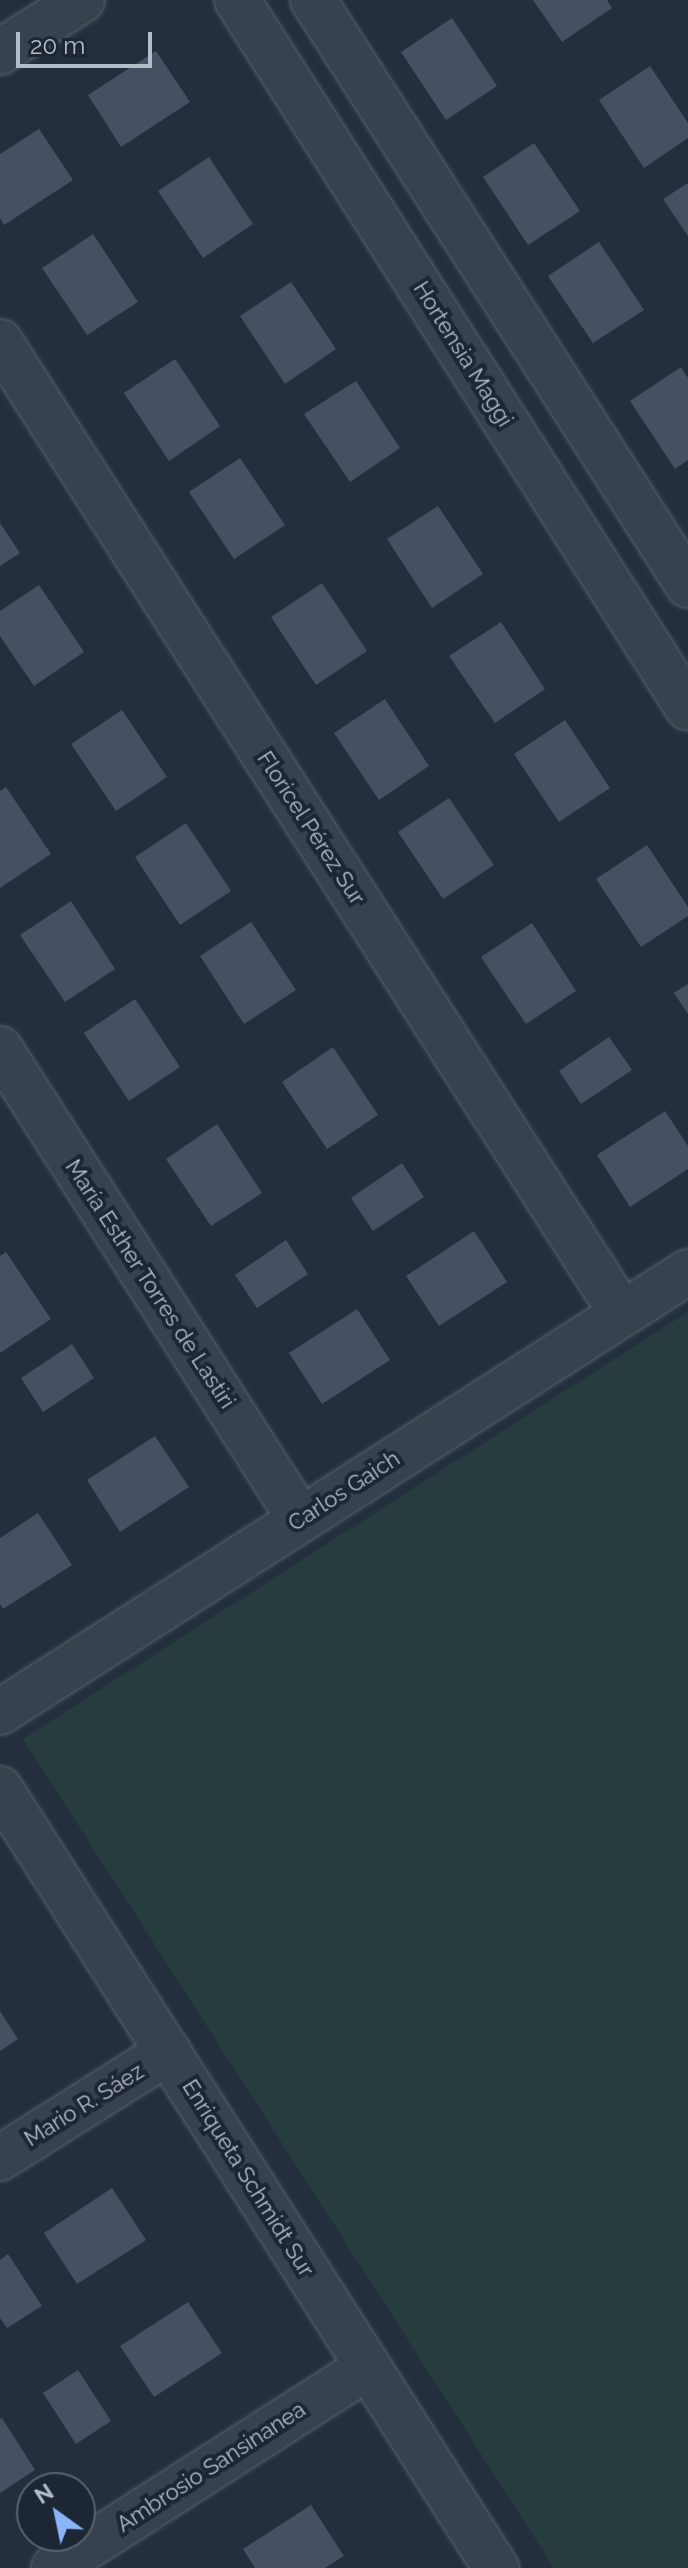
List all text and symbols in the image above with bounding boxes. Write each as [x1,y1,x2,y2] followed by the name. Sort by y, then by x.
[20,16,156,66] scale bar
[30,31,85,60] text: 20 m
[408,277,518,431] street label: Hortensia Maggi
[251,746,371,910] street label: Floricel Pérez Sur
[59,1154,241,1414] street label: María Esther Torres de Lastiri
[283,1445,405,1537] street label: Carlos Gaich
[20,2058,148,2152] street label: Mario R. Sáez
[177,2075,319,2281] street label: Enriqueta Schmidt Sur
[112,2396,310,2538] street label: Ambrosio Sansinanea
[16,2472,96,2552] north arrow
[30,2478,58,2509] text: N

